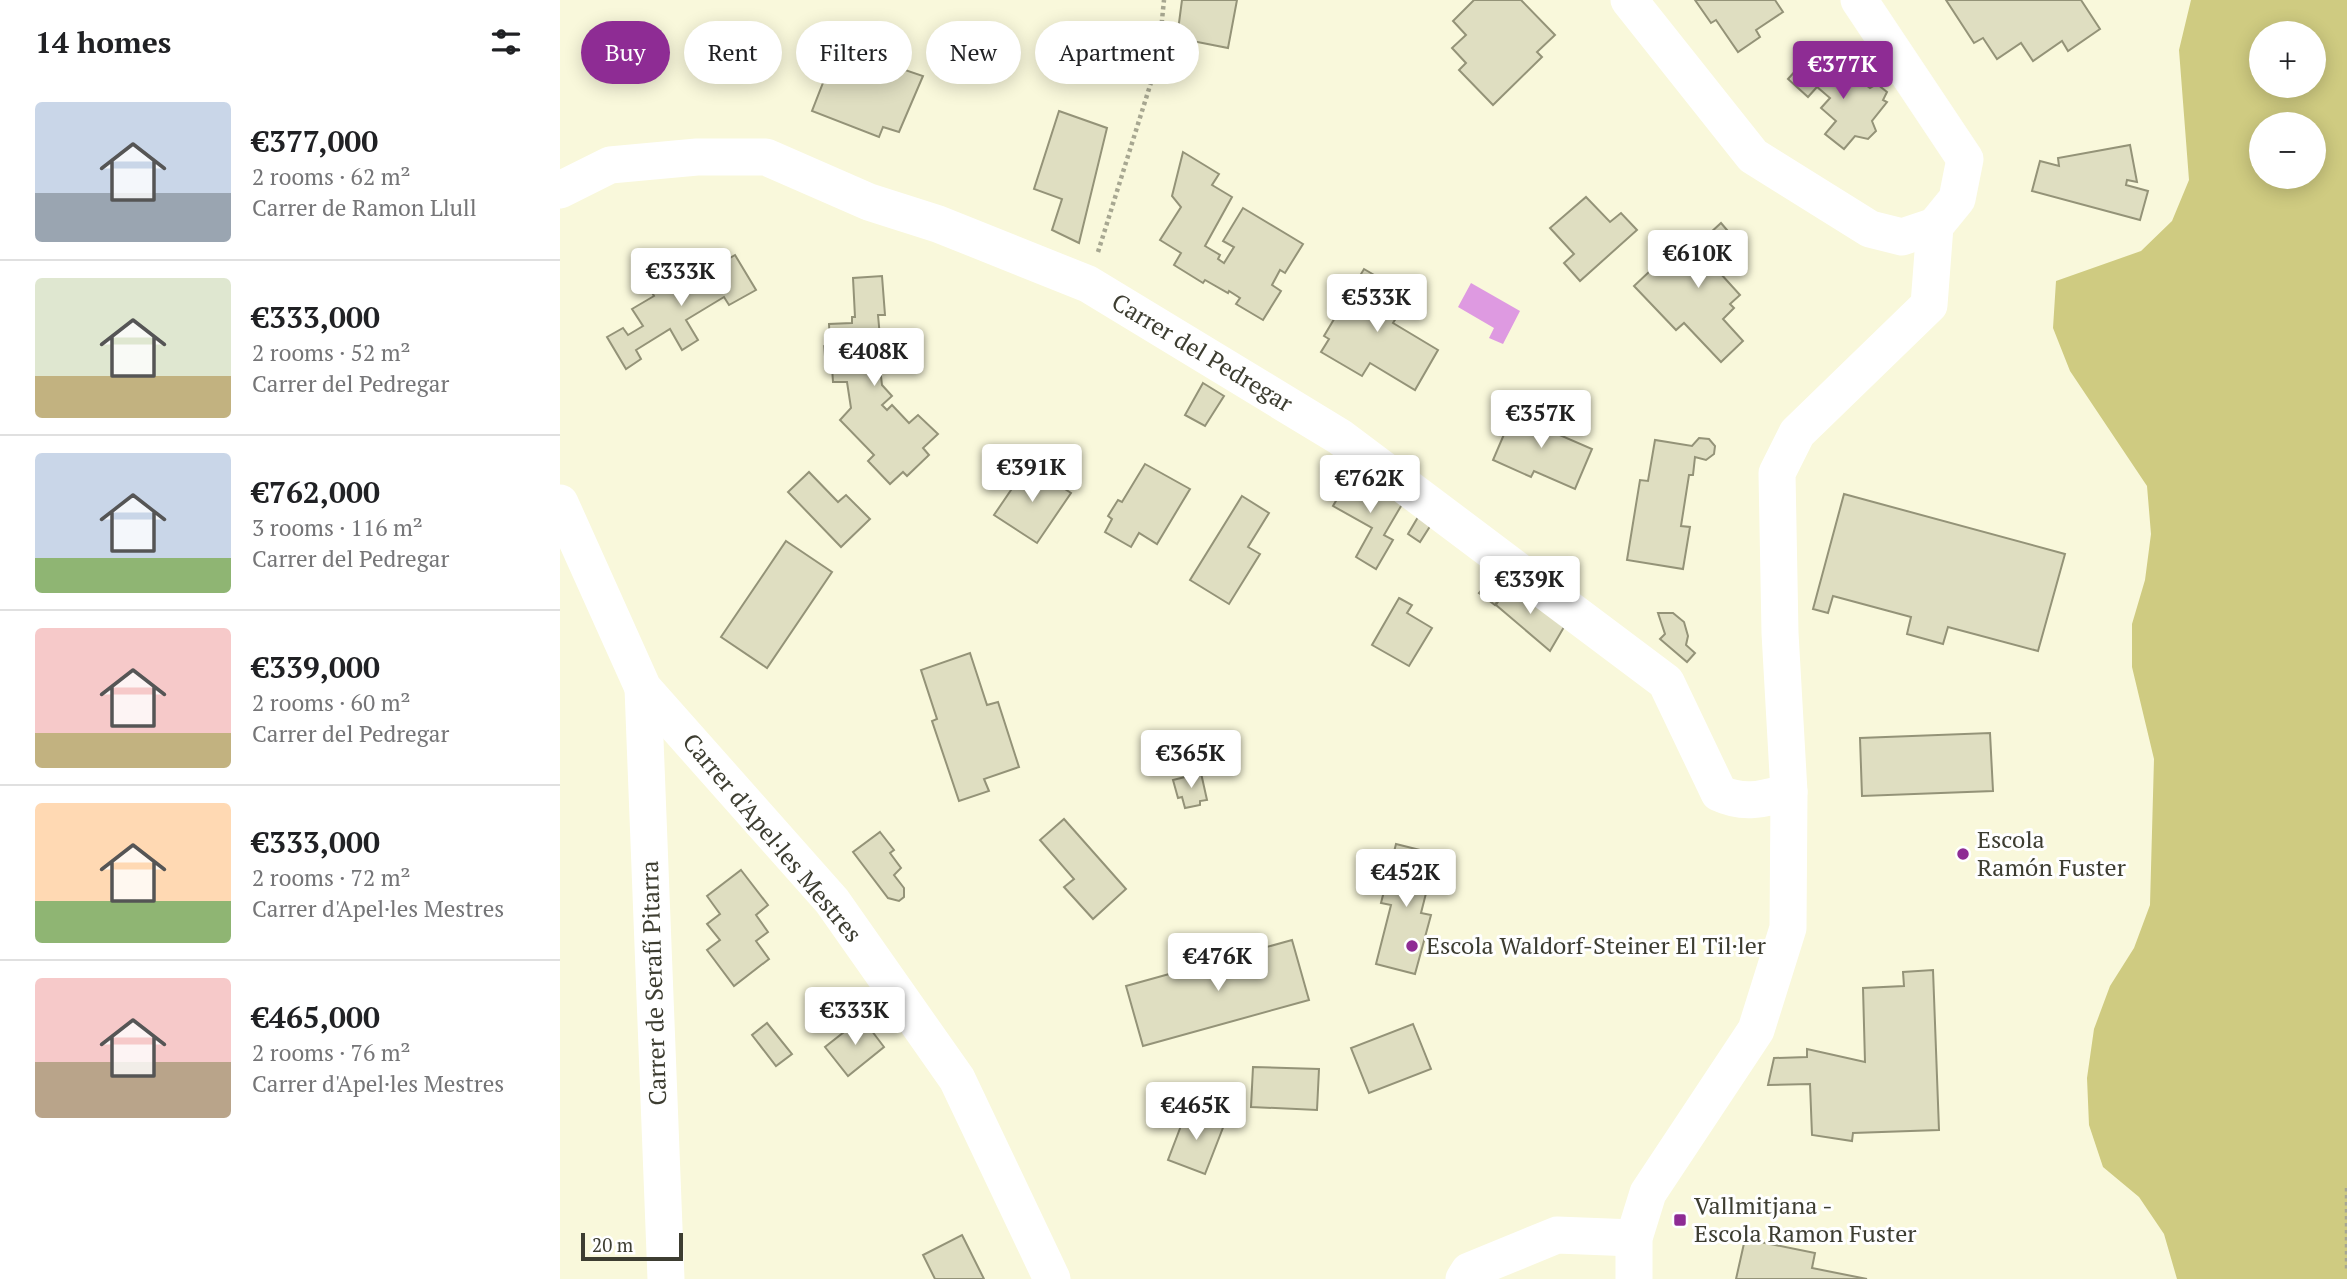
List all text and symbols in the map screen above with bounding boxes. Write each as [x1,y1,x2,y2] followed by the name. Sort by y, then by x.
[581,21,670,84] chip: Buy
[684,21,782,84] chip: Rent
[796,21,912,84] chip: Filters
[926,21,1021,84] chip: New
[1035,21,1199,84] chip: Apartment
[2249,21,2326,189] map controls
[2249,21,2326,98] button: +
[35,22,171,62] text: 14 homes
[487,23,525,61] icon: filters
[1794,42,1892,101] pin: €377K
[1809,48,1877,79] text: €377K
[2249,112,2326,189] button: −
[252,121,378,161] text: €377,000
[91,130,175,214] icon: home
[252,161,411,192] text: 2 rooms · 62 m²
[252,192,477,223] text: Carrer de Ramon Llull
[1649,230,1747,290] pin: €610K
[1664,237,1732,268] text: €610K
[632,248,730,308] pin: €333K
[647,255,715,286] text: €333K
[1328,274,1426,334] pin: €533K
[1343,281,1411,312] text: €533K
[1106,285,1300,419] street label: Carrer del Pedregar
[252,297,380,337] text: €333,000
[91,306,175,390] icon: home
[825,328,923,388] pin: €408K
[840,335,908,366] text: €408K
[252,337,411,368] text: 2 rooms · 52 m²
[252,368,449,399] text: Carrer del Pedregar
[1492,391,1590,450] pin: €357K
[1507,397,1575,428] text: €357K
[983,444,1081,504] pin: €391K
[998,451,1066,482] text: €391K
[1321,456,1419,515] pin: €762K
[1336,462,1404,493] text: €762K
[252,472,380,512] text: €762,000
[91,481,175,565] icon: home
[252,512,423,543] text: 3 rooms · 116 m²
[252,543,449,574] text: Carrer del Pedregar
[1481,556,1579,616] pin: €339K
[1496,563,1564,594] text: €339K
[252,647,380,687] text: €339,000
[91,656,175,740] icon: home
[252,687,411,718] text: 2 rooms · 60 m²
[252,718,449,749] text: Carrer del Pedregar
[676,726,870,948] street label: Carrer d'Apel·les Mestres
[1142,730,1240,790] pin: €365K
[1157,737,1225,768] text: €365K
[252,822,380,862] text: €333,000
[1977,823,2127,883] place label: Escola Ramón Fuster
[91,831,175,915] icon: home
[1955,846,1971,862] marker: Escola Ramón Fuster
[1357,850,1455,909] pin: €452K
[1372,856,1440,887] text: €452K
[633,860,673,1106] street label: Carrer de Serafí Pitarra
[252,862,411,893] text: 2 rooms · 72 m²
[252,893,504,924] text: Carrer d'Apel·les Mestres
[1426,929,1767,961] place label: Escola Waldorf-Steiner El Til·ler
[1169,934,1267,993] pin: €476K
[1404,938,1420,954] marker: Escola Waldorf-Steiner El Til·ler
[1184,940,1252,971] text: €476K
[806,988,904,1047] pin: €333K
[821,994,889,1025] text: €333K
[252,997,380,1037] text: €465,000
[91,1006,175,1090] icon: home
[252,1037,411,1068] text: 2 rooms · 76 m²
[252,1068,504,1099] text: Carrer d'Apel·les Mestres
[1147,1082,1245,1142] pin: €465K
[1162,1089,1230,1120] text: €465K
[1694,1189,1917,1249] place label: Vallmitjana - Escola Ramon Fuster
[1672,1212,1688,1228] marker: Vallmitjana - Escola Ramon Fuster
[581,1230,682,1262] scale bar
[592,1232,633,1257] text: 20 m

